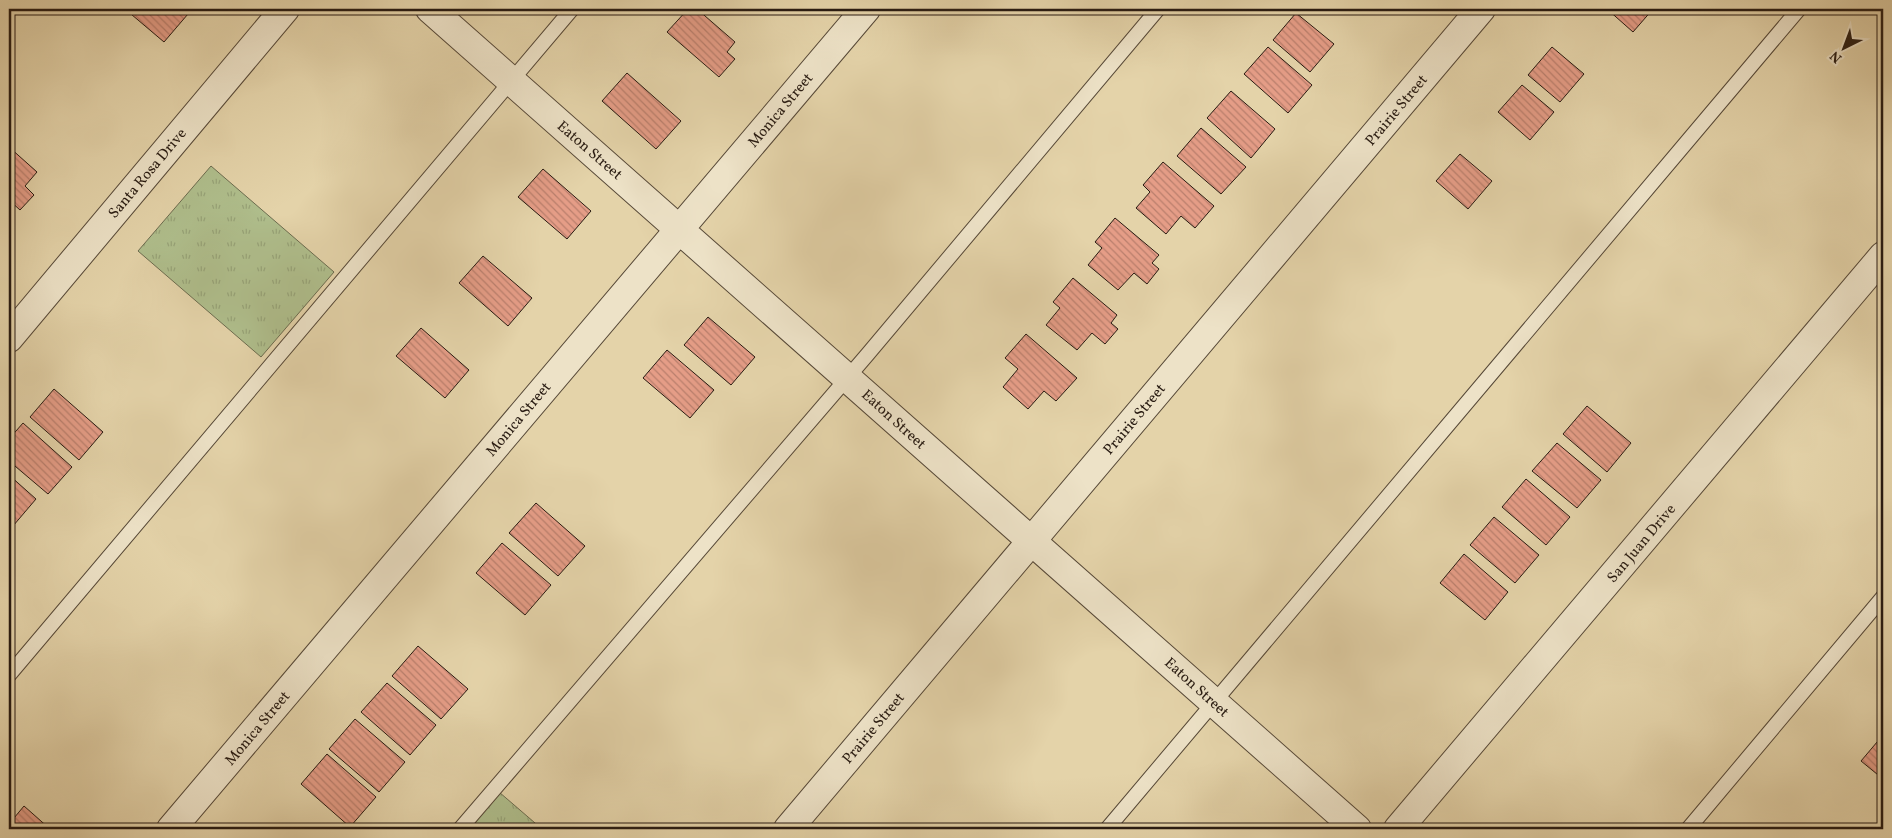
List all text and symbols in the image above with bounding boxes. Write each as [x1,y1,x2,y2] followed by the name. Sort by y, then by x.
[1820,22,1870,72] north arrow
[1826,46,1846,67] text: N
[744,69,819,153] street label: Monica Street
[1361,71,1433,151] street label: Prairie Street
[552,117,626,186] street label: Eaton Street
[104,124,192,224] street label: Santa Rosa Drive
[482,378,557,462] street label: Monica Street
[1099,380,1171,460] street label: Prairie Street
[856,385,930,455] street label: Eaton Street
[1603,500,1681,588] street label: San Juan Drive
[1159,653,1233,723] street label: Eaton Street
[221,687,296,771] street label: Monica Street
[838,689,910,769] street label: Prairie Street

